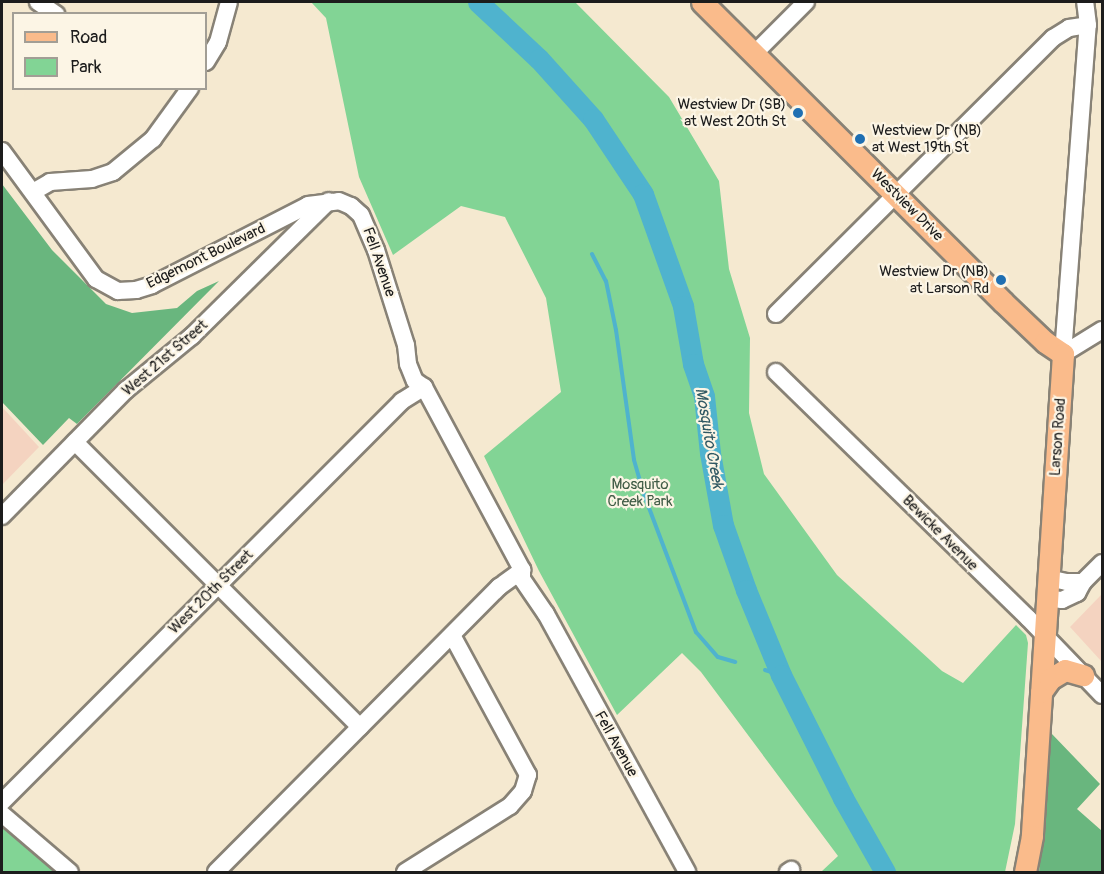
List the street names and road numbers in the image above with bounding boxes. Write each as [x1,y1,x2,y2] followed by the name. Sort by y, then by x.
[867,165,947,245] street label: Westview Drive
[144,219,268,293] street label: Edgemont Boulevard
[359,225,399,299] street label: Fell Avenue
[119,316,211,400] street label: West 21st Street
[1046,397,1070,477] street label: Larson Road
[899,492,981,574] street label: Bewicke Avenue
[165,546,257,638] street label: West 20th Street
[591,708,641,780] street label: Fell Avenue

